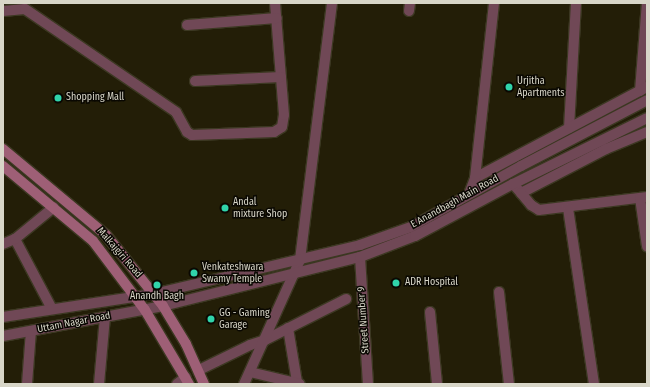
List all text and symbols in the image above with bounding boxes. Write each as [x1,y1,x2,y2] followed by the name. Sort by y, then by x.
[517,75,565,98] place label: Urjitha Apartments
[504,82,514,92] marker: Urjitha Apartments
[66,92,124,104] place label: Shopping Mall
[53,93,63,103] marker: Shopping Mall
[409,173,501,231] street label: E Anandbagh Main Road
[233,196,287,220] place label: Andal mixture Shop
[220,203,230,213] marker: Andal mixture Shop
[94,225,144,281] street label: Malkajgiri Road
[202,261,263,284] place label: Venkateshwara Swamy Temple
[189,268,199,278] marker: Venkateshwara Swamy Temple
[390,277,402,289] marker: ADR Hospital
[405,277,458,289] place label: ADR Hospital
[152,280,162,290] marker: Anandh Bagh
[356,286,372,354] street label: Street Number 9
[130,291,184,303] place label: Anandh Bagh
[219,307,270,330] place label: GG - Gaming Garage
[36,310,112,336] street label: Uttam Nagar Road
[206,314,216,324] marker: GG - Gaming Garage

